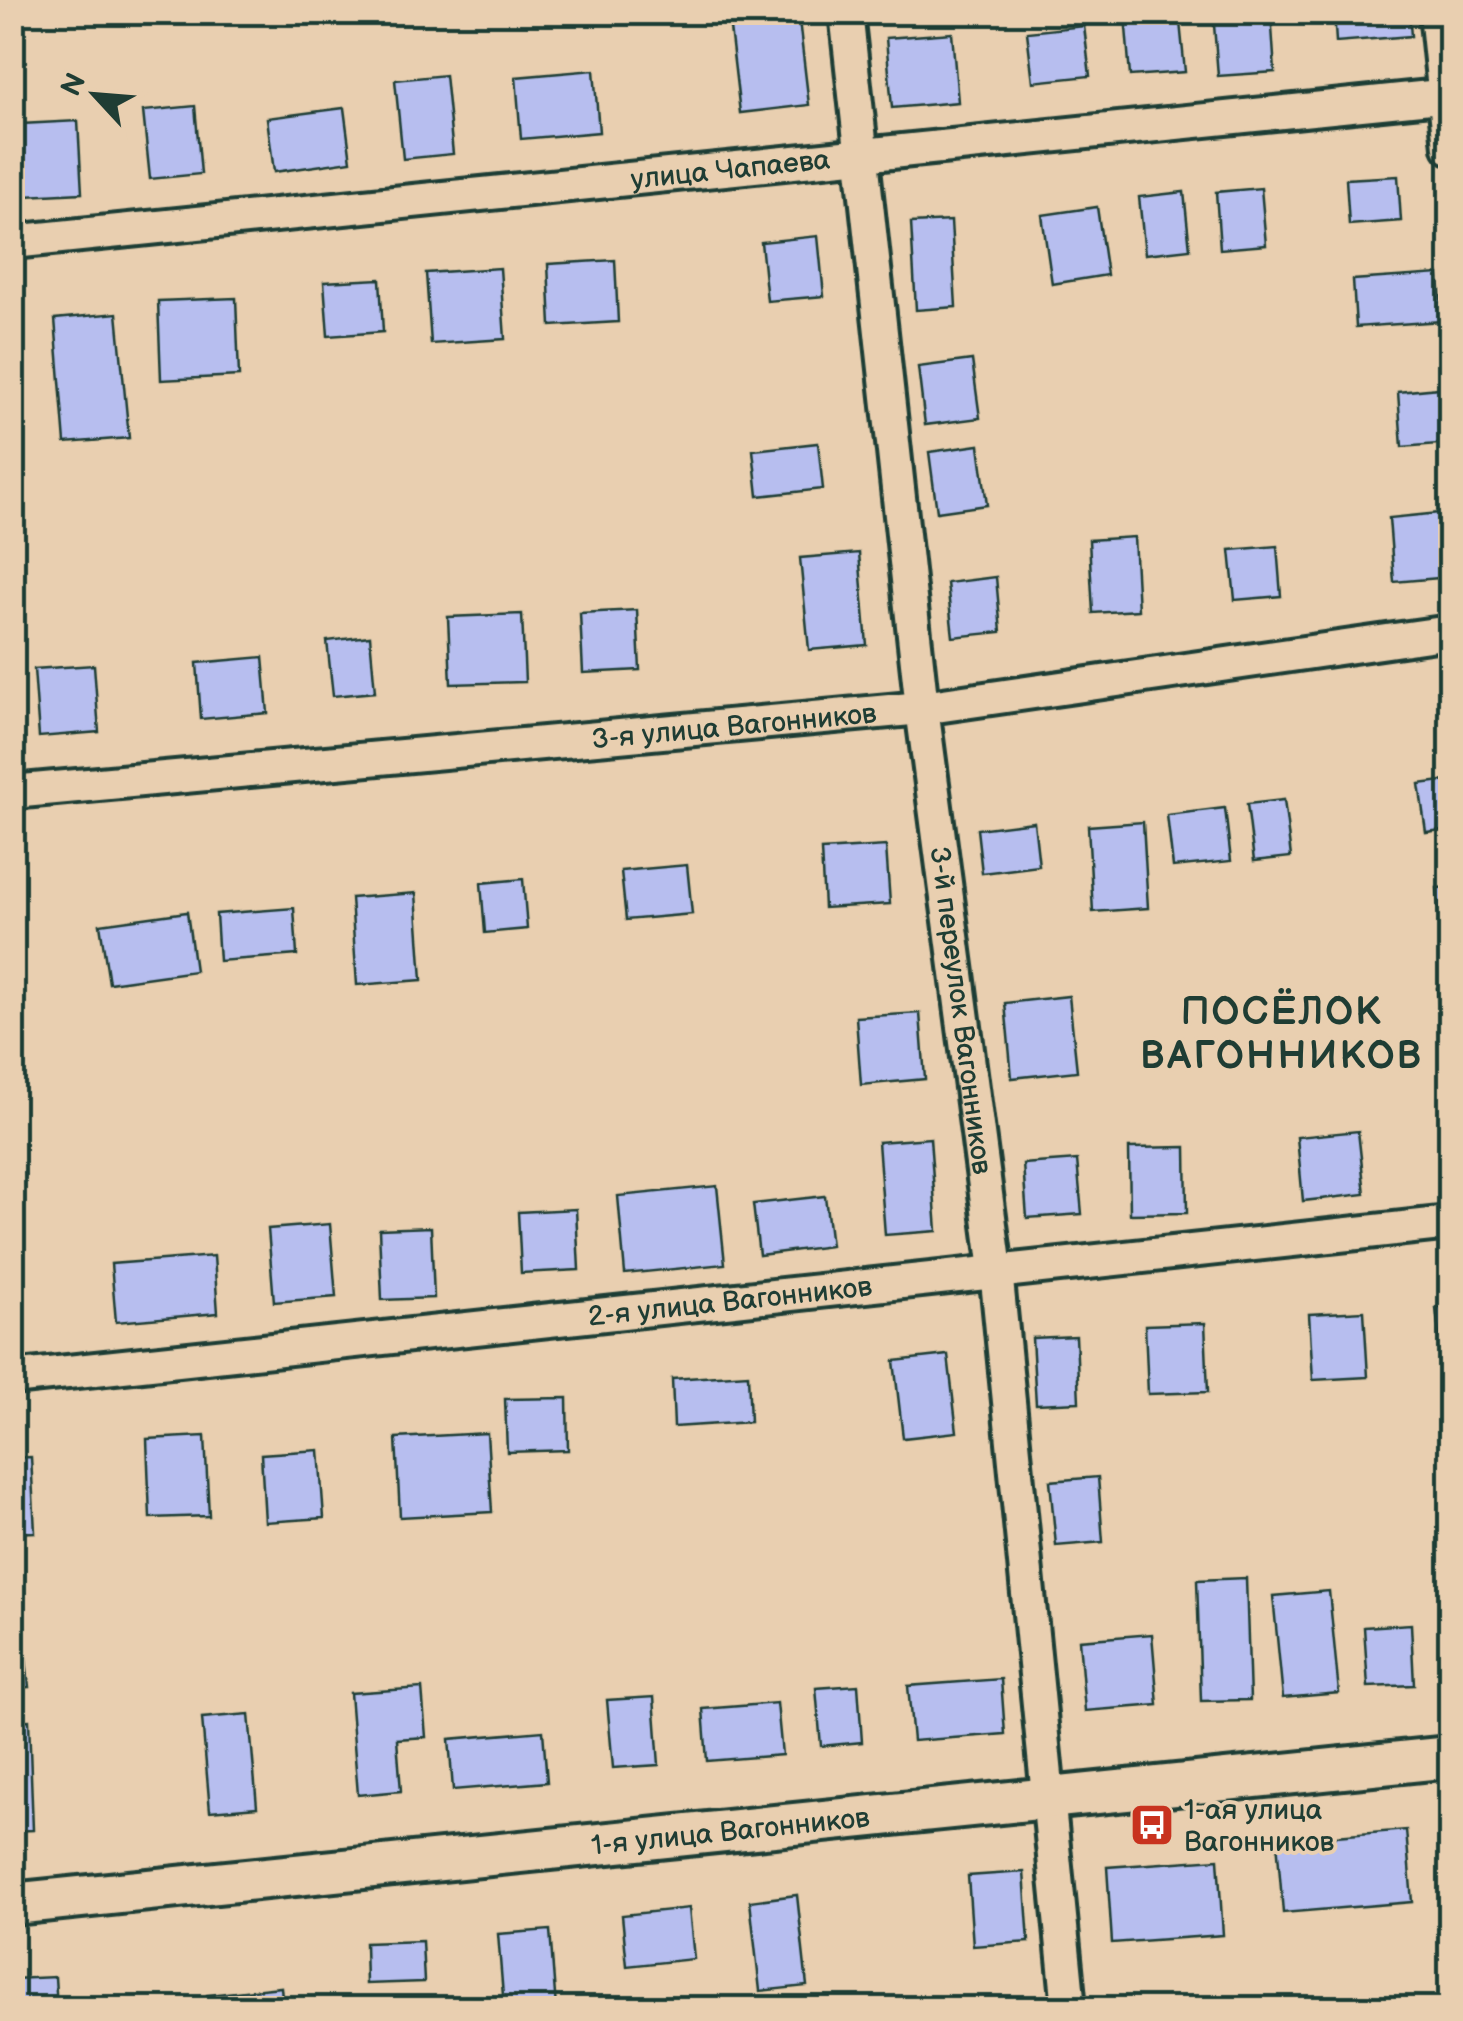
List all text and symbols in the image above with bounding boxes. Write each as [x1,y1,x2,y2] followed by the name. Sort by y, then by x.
[45,45,145,145] north arrow
[54,68,93,101] text: N
[629,143,832,197] street label: улица Чапаева
[590,697,878,756] street label: 3-я улица Вагонников
[922,844,998,1177] street label: 3-й переулок Вагонников
[1140,988,1424,1079] district label: ПОСЁЛОК ВАГОННИКОВ
[586,1270,874,1334] street label: 2-я улица Вагонников
[1184,1794,1335,1859] place label: 1-ая улица Вагонников
[590,1801,871,1863] street label: 1-я улица Вагонников
[1129,1802,1175,1848] bus stop icon: 1-ая улица Вагонников

